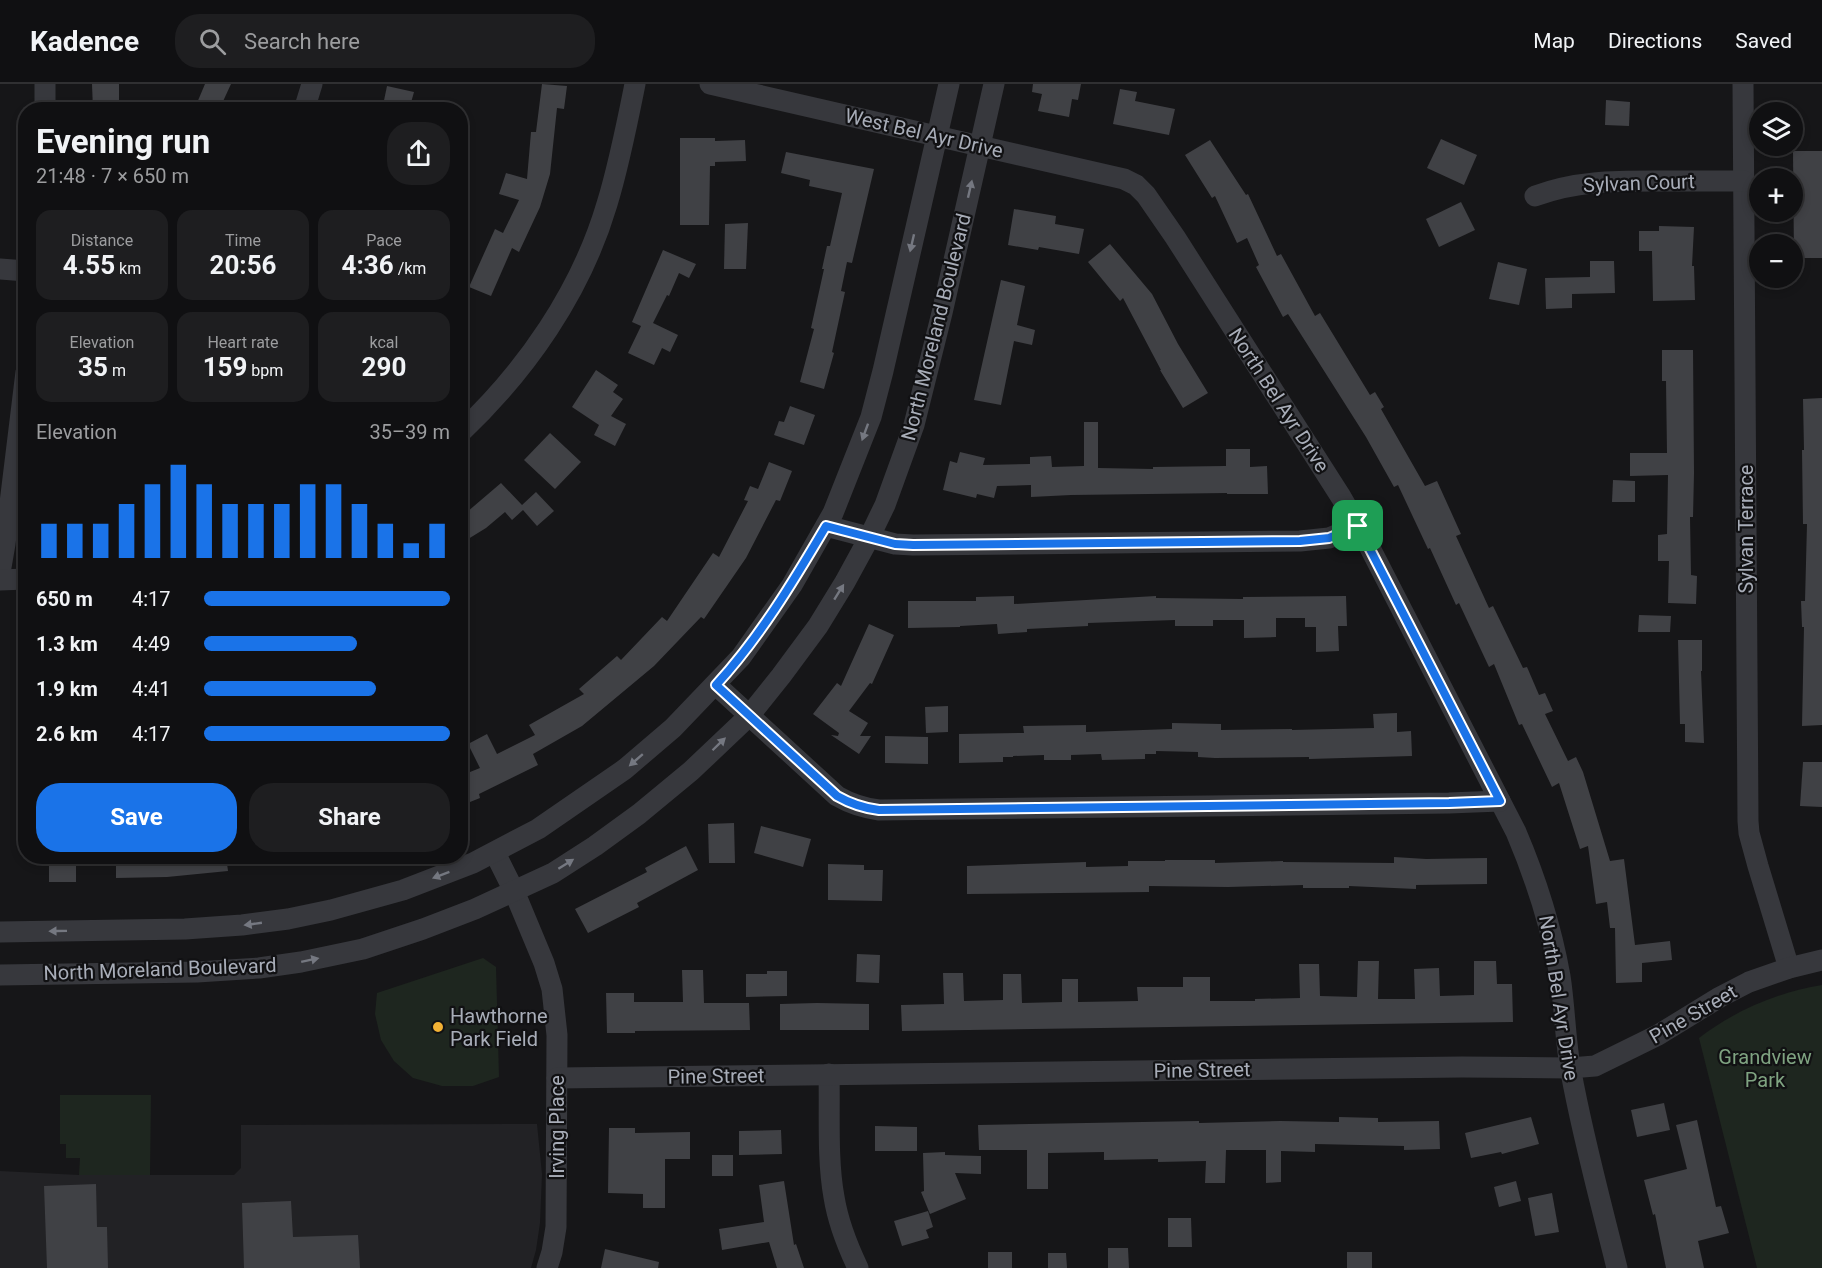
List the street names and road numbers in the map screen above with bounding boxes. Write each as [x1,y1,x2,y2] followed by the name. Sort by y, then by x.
[843,103,1005,163] street label: West Bel Ayr Drive
[1583,169,1695,197] street label: Sylvan Court
[896,211,976,443] street label: North Moreland Boulevard
[1223,323,1335,477] street label: North Bel Ayr Drive
[1734,465,1758,593] street label: Sylvan Terrace
[1534,914,1584,1082] street label: North Bel Ayr Drive
[43,953,277,985] street label: North Moreland Boulevard
[1645,979,1741,1049] street label: Pine Street
[1153,1057,1251,1083] street label: Pine Street
[667,1063,765,1089] street label: Pine Street
[545,1075,569,1179] street label: Irving Place

